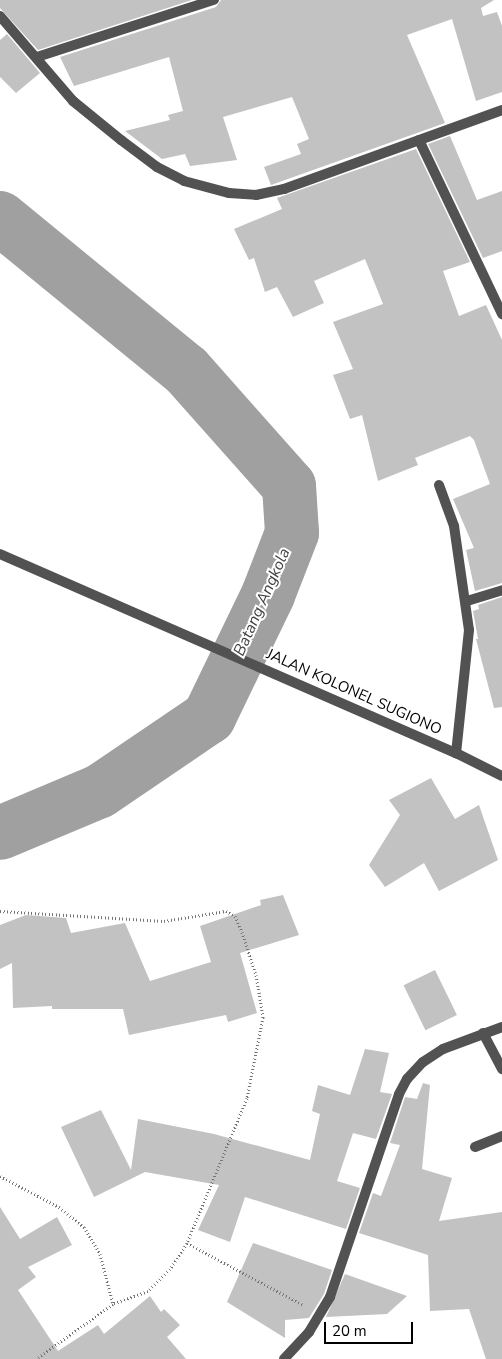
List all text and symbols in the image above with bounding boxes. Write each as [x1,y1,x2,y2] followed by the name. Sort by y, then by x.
[230,545,294,659] water label: Batang Angkola
[264,645,444,739] street label: JALAN KOLONEL SUGIONO
[327,1312,416,1344] scale bar
[332,1321,367,1341] text: 20 m

